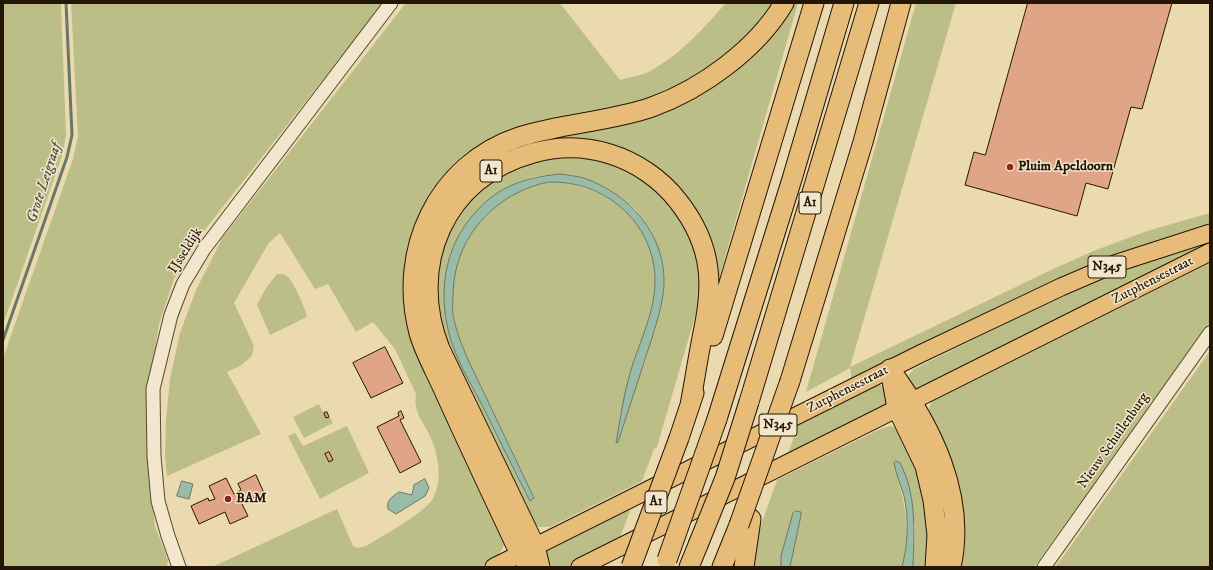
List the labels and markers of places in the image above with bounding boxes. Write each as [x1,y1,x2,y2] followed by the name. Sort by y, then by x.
[1018,159,1113,175] place label: Pluim Apeldoorn
[1005,162,1015,172] marker: Pluim Apeldoorn
[236,491,267,507] place label: BAM
[223,494,233,504] marker: BAM

